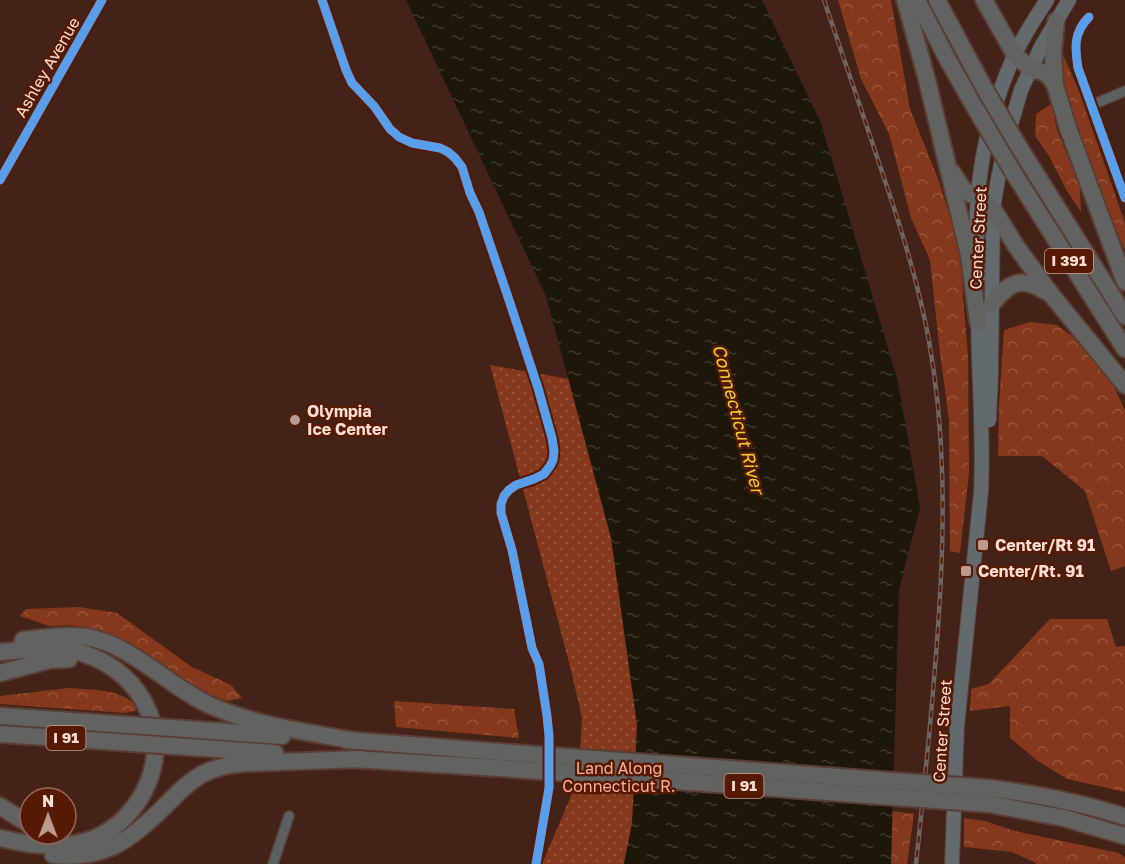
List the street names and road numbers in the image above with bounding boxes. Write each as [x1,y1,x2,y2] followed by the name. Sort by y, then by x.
[10,13,84,121] street label: Ashley Avenue
[965,186,991,290] street label: Center Street
[1045,249,1093,273] road number: I 391
[928,679,956,783] street label: Center Street
[46,726,86,750] road number: I 91
[724,774,764,798] road number: I 91

